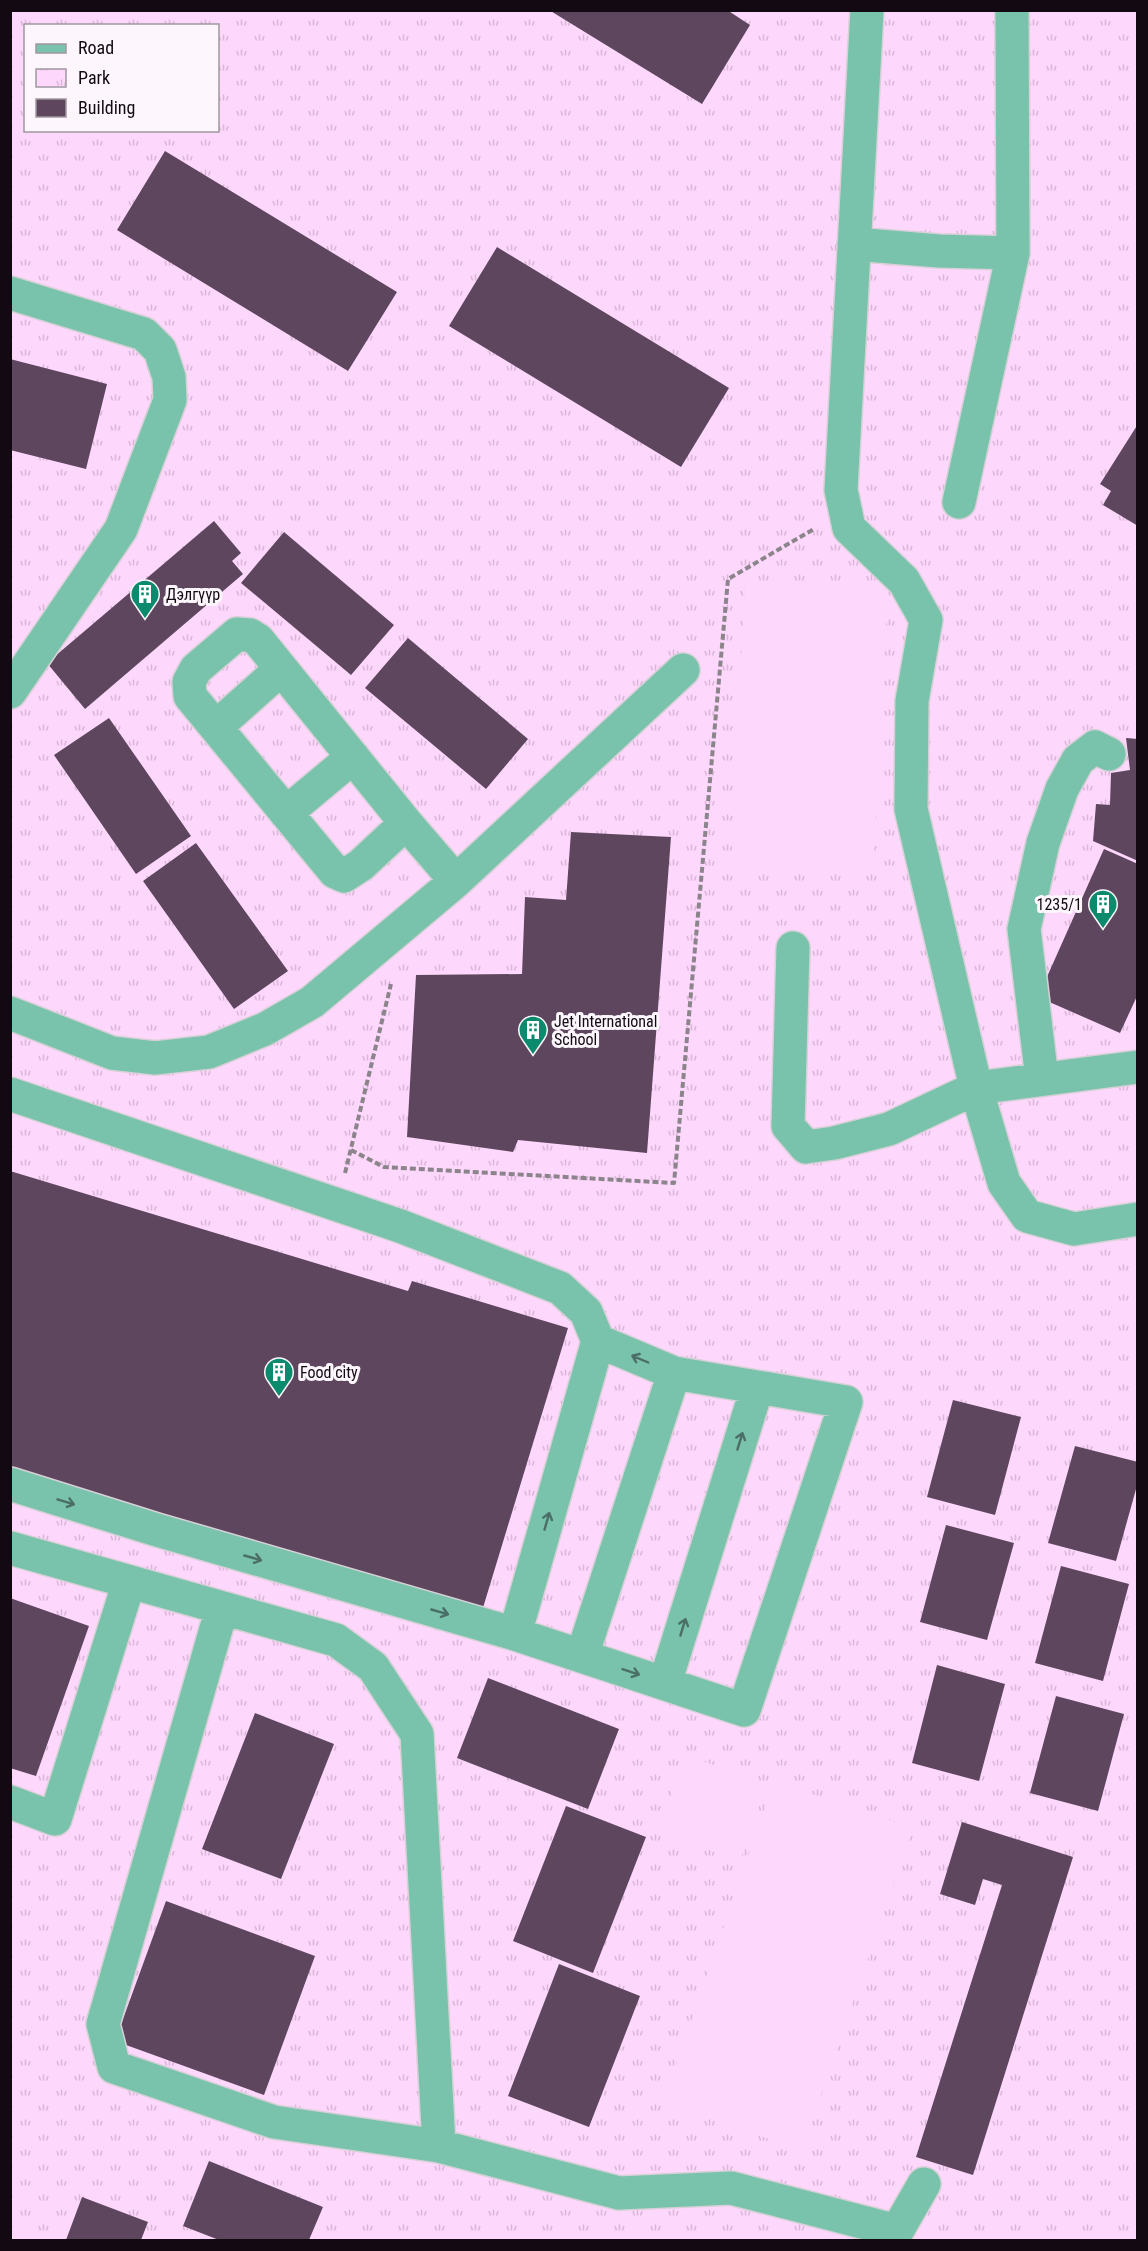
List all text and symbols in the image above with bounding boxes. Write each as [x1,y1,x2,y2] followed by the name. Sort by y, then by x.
[24,24,219,132] legend
[78,37,114,58] text: Road
[78,67,110,88] text: Park
[78,97,135,118] text: Building
[129,578,161,620] building icon: Дэлгүүр
[166,585,220,604] place label: Дэлгүүр
[1087,888,1119,930] building icon: 1235/1
[1037,895,1082,914] place label: 1235/1
[554,1012,657,1049] place label: Jet International School
[517,1014,549,1056] building icon: Jet International School
[631,1353,649,1364] one-way arrow
[263,1356,295,1398] building icon: Food city
[300,1363,358,1382] place label: Food city
[735,1432,746,1451] one-way arrow
[56,1497,75,1508] one-way arrow
[542,1512,553,1531] one-way arrow
[243,1553,262,1564] one-way arrow
[431,1607,450,1618] one-way arrow
[678,1618,689,1637] one-way arrow
[621,1667,640,1678] one-way arrow

